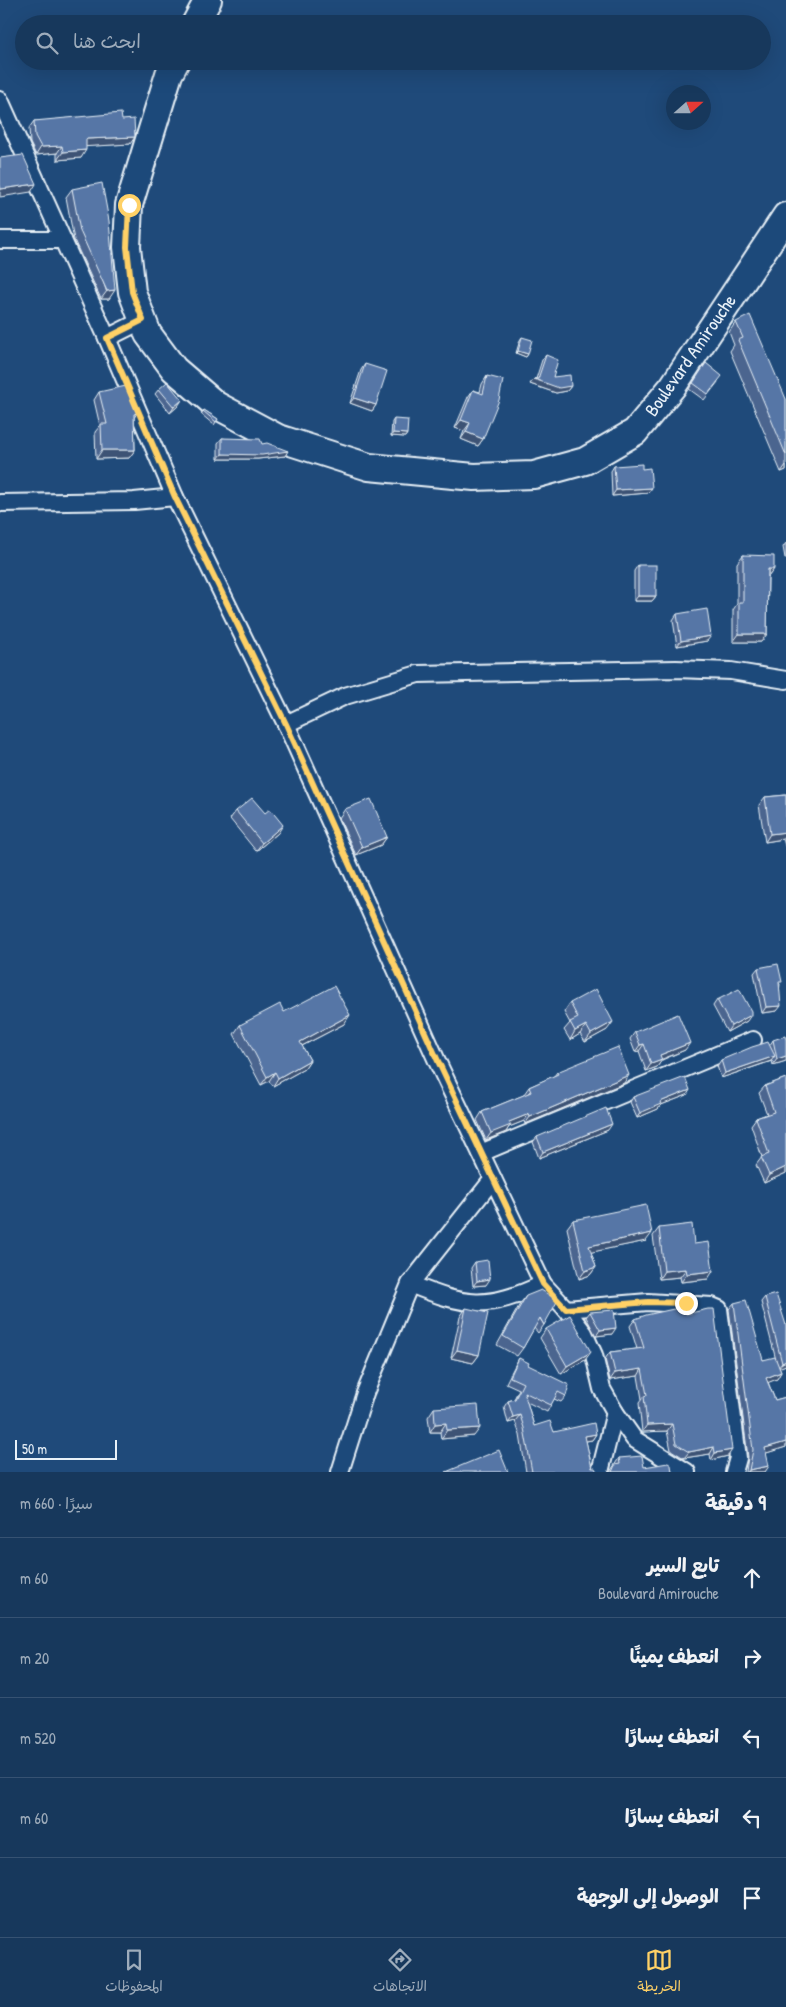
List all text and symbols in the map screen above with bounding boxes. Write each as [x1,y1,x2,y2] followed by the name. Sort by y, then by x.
[15,15,771,70] search box
[73,28,141,54] text: ابحث هنا
[33,29,61,57] icon: search
[666,85,711,130] north arrow
[118,194,141,217] route start
[638,288,742,421] street label: Boulevard Amirouche
[675,1292,698,1315] route end
[15,1437,118,1460] scale bar
[22,1439,47,1458] text: 50 m
[705,1488,766,1517] text: 9 دقيقة
[20,1492,93,1514] text: سيرًا · 660 m
[647,1552,719,1578] text: تابع السير
[738,1564,766,1592] icon: ahead
[20,1567,48,1589] text: 60 m
[598,1582,719,1604] text: Boulevard Amirouche
[630,1643,719,1669] text: انعطف يمينًا
[738,1644,766,1672] icon: right
[20,1647,49,1669] text: 20 m
[625,1723,719,1749] text: انعطف يسارًا
[738,1724,766,1752] icon: left
[20,1727,56,1749] text: 520 m
[625,1803,719,1829] text: انعطف يسارًا
[738,1804,766,1832] icon: left
[20,1807,48,1829] text: 60 m
[577,1883,719,1909] text: الوصول إلى الوجهة
[738,1884,766,1912] icon: arrive
[105,1946,163,1999] tab: المحفوظات
[373,1946,427,1999] tab: الاتجاهات
[637,1946,681,1999] tab: الخريطة

